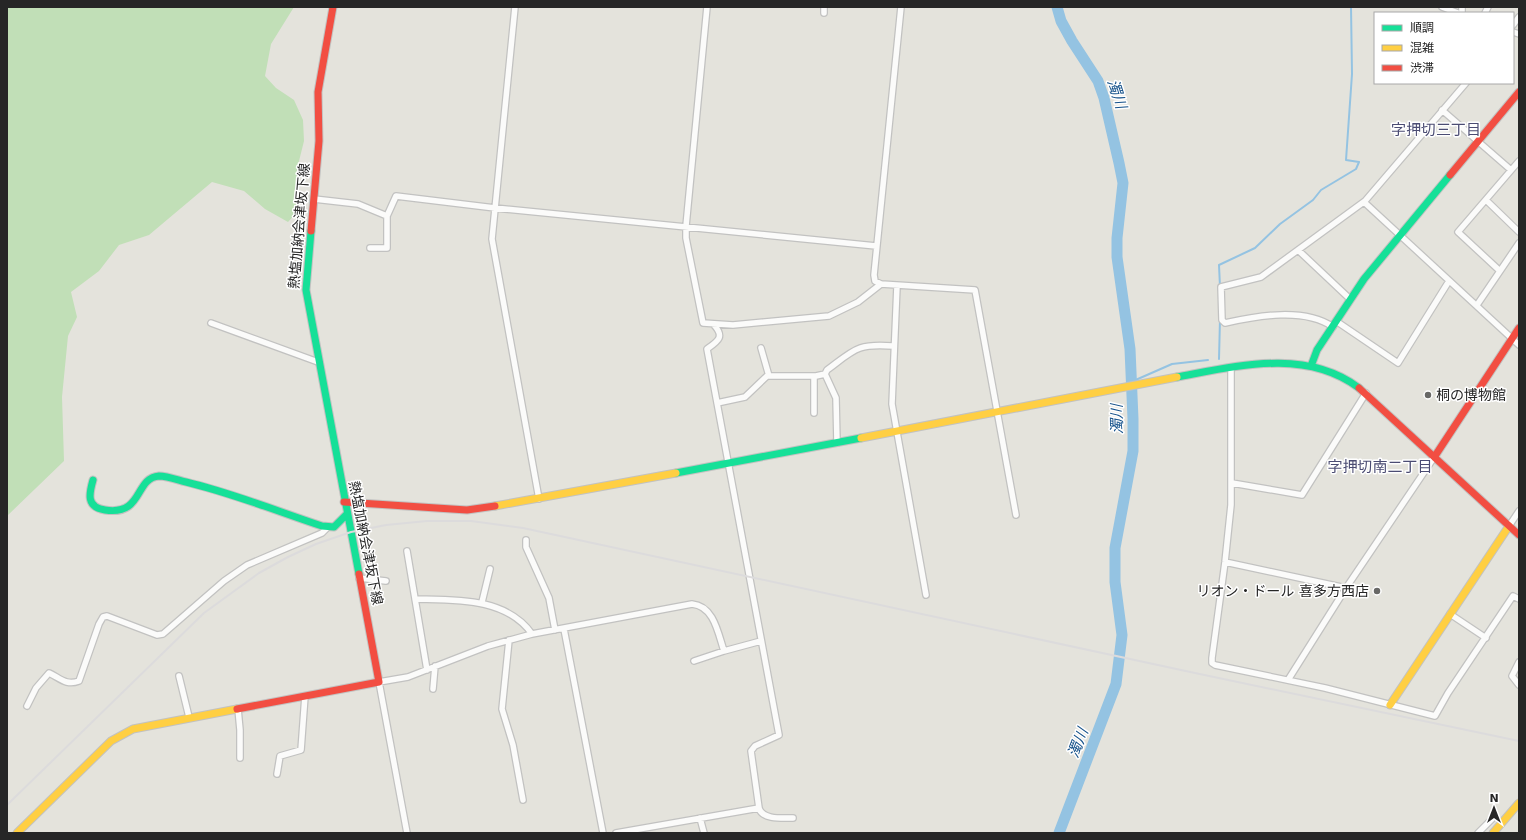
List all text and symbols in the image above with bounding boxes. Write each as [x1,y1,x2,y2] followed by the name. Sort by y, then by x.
[1374,12,1514,84] legend
[1410,21,1434,35] text: 順調
[1410,41,1434,55] text: 混雑
[1410,61,1434,75] text: 渋滞
[1104,77,1131,113] water label: 濁川
[1391,121,1481,139] district label: 字押切三丁目
[286,163,312,289] street label: 熱塩加納会津坂下線
[1436,387,1506,403] place label: 桐の博物館
[1423,390,1433,400] marker: 桐の博物館
[1108,402,1126,434] water label: 濁川
[1327,458,1433,476] district label: 字押切南二丁目
[346,480,386,606] street label: 熱塩加納会津坂下線
[1197,583,1369,599] place label: リオン・ドール 喜多方西店
[1372,586,1382,596] marker: リオン・ドール 喜多方西店
[1064,724,1092,760] water label: 濁川
[1474,788,1514,828] north arrow
[1489,792,1499,805] text: N

